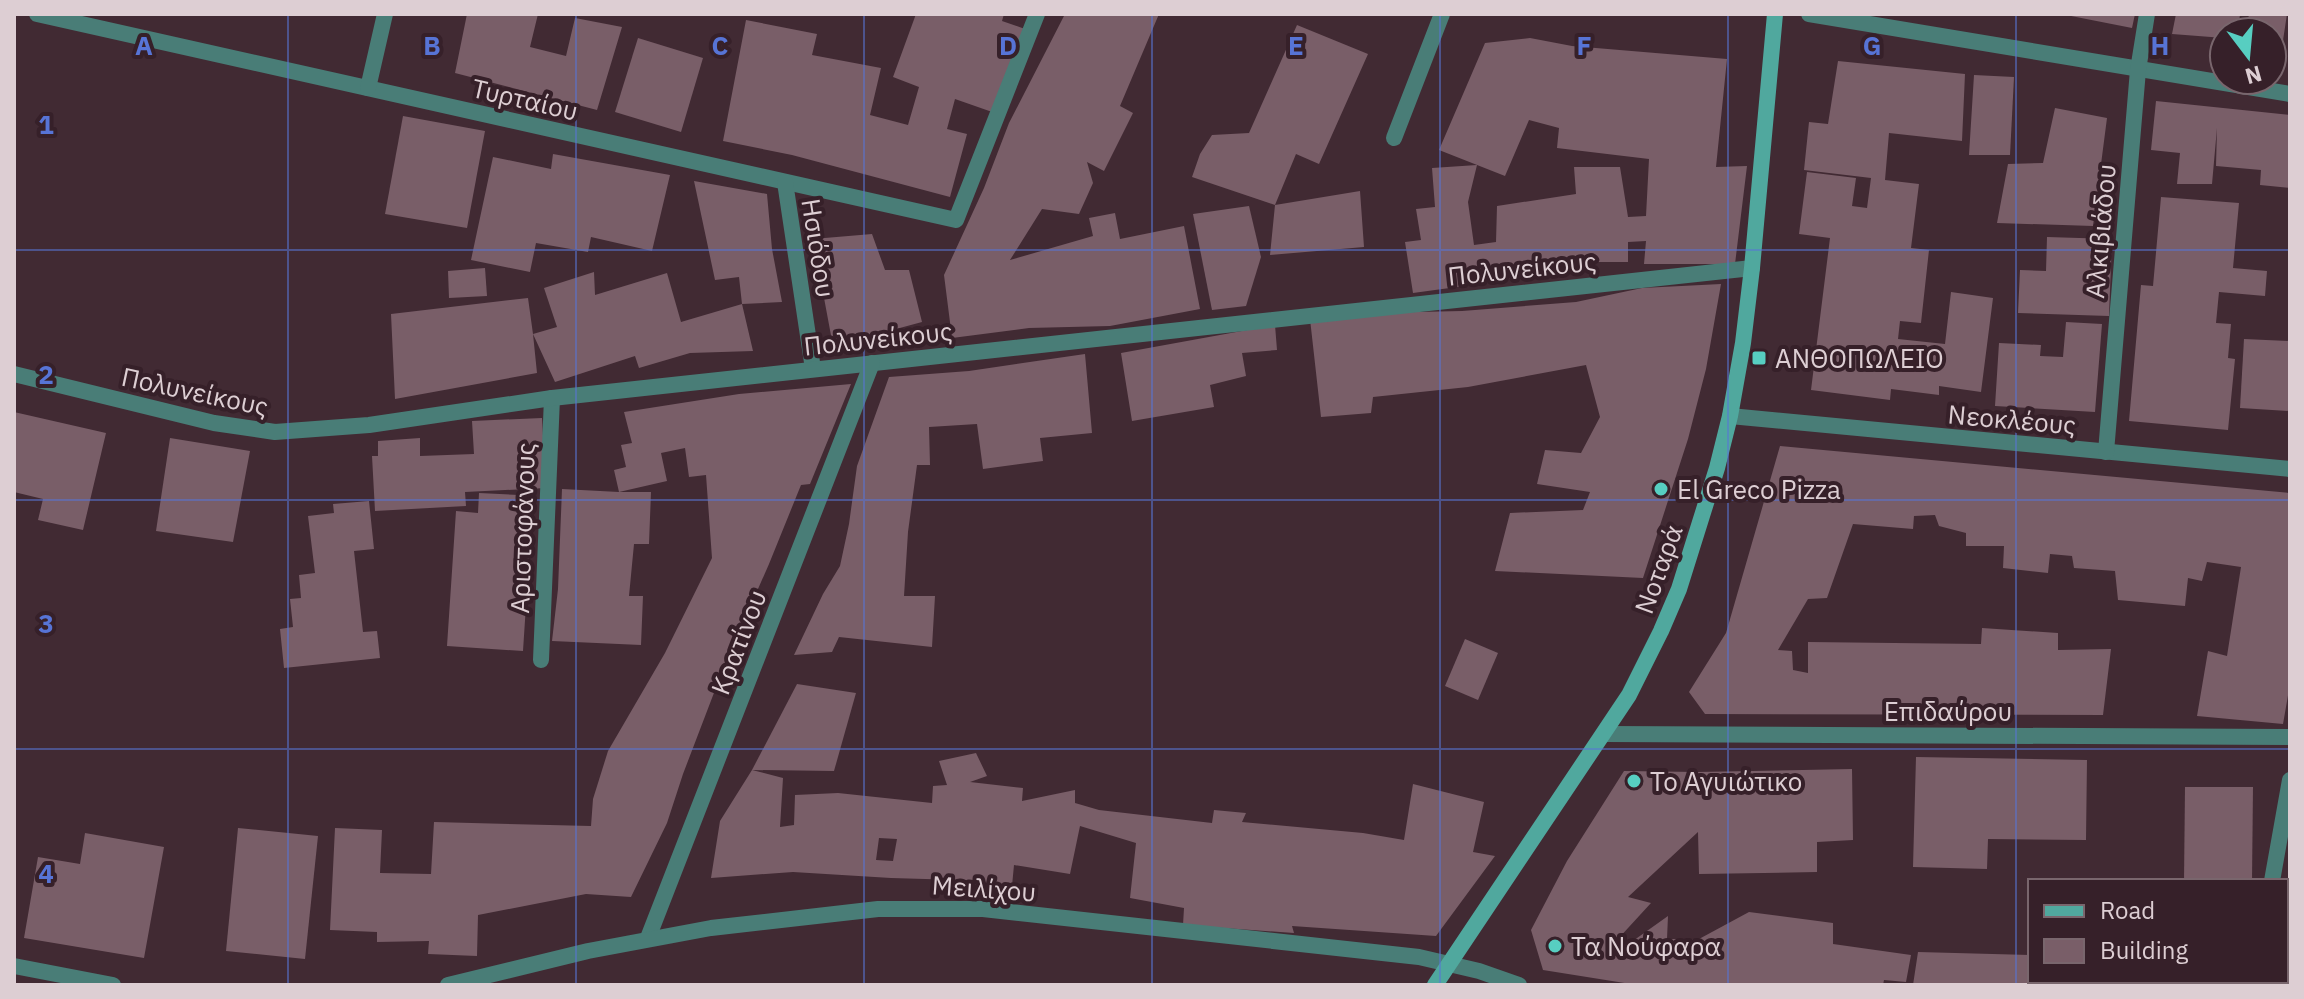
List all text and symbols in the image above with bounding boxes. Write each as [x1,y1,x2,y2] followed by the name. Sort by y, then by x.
[2208,16,2288,96] north arrow
[135,28,153,62] text: A
[423,28,441,62] text: B
[712,28,729,62] text: C
[999,28,1017,62] text: D
[1288,28,1304,62] text: E
[1576,28,1592,62] text: F
[1863,28,1881,62] text: G
[2151,28,2169,62] text: H
[2242,60,2265,92] text: N
[469,70,581,128] street label: Τυρταίου
[38,107,54,141] text: 1
[2077,162,2123,300] street label: Αλκιβιάδου
[794,196,844,300] street label: Ησιόδου
[1446,243,1598,293] street label: Πολυνείκους
[802,313,954,363] street label: Πολυνείκους
[1775,341,1944,375] place label: ΑΝΘΟΠΩΛΕΙΟ
[1750,349,1768,367] marker: ΑΝΘΟΠΩΛΕΙΟ
[38,357,54,391] text: 2
[118,359,272,423] street label: Πολυνείκους
[1947,396,2077,442] street label: Νεοκλέους
[502,442,542,614] street label: Αριστοφάνους
[1677,472,1841,506] place label: El Greco Pizza
[1652,480,1670,498] marker: El Greco Pizza
[1626,520,1690,618] street label: Νοταρά
[702,585,774,699] street label: Κρατίνου
[38,606,54,640] text: 3
[1884,694,2012,728] street label: Επιδαύρου
[1650,764,1802,798] place label: Το Αγυιώτικο
[1625,772,1643,790] marker: Το Αγυιώτικο
[38,856,54,890] text: 4
[931,867,1037,909] street label: Μειλίχου
[2028,879,2288,983] legend
[2100,894,2155,926] text: Road
[1571,929,1721,963] place label: Τα Νούφαρα
[2100,934,2188,966] text: Building
[1546,937,1564,955] marker: Τα Νούφαρα

